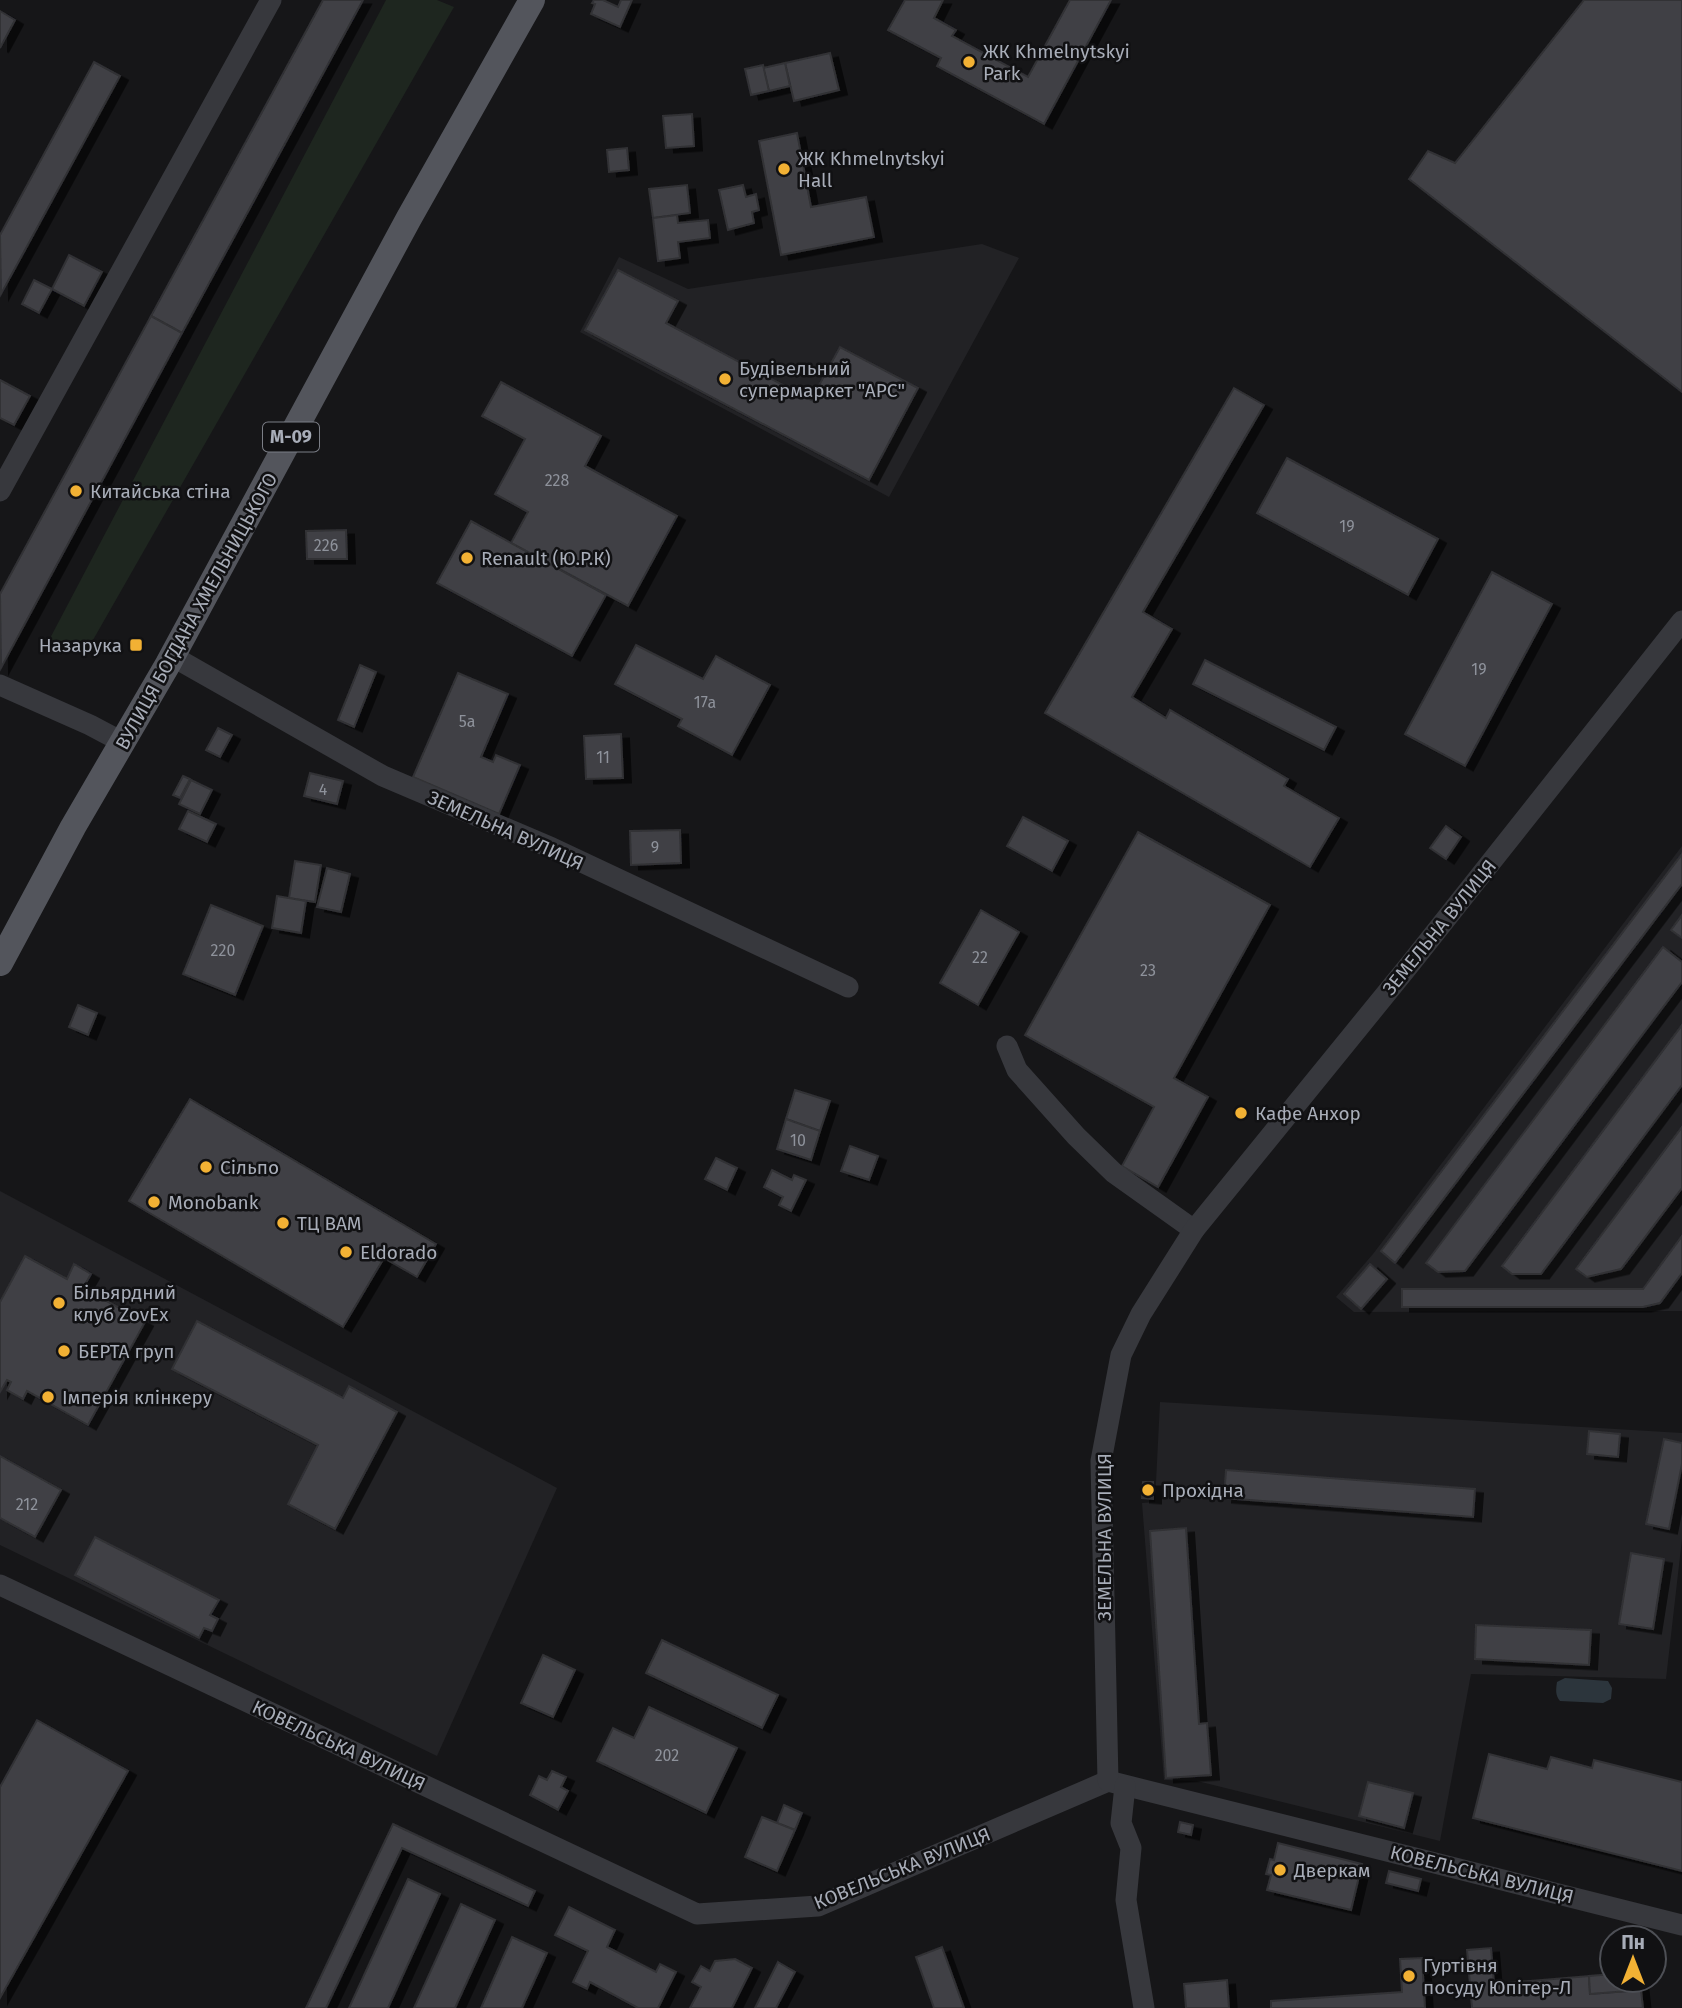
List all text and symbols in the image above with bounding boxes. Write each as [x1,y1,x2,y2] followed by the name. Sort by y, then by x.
[983,40,1130,85] place label: ЖК Khmelnytskyi Park
[961,54,977,70] marker: ЖК Khmelnytskyi Park
[798,147,945,192] place label: ЖК Khmelnytskyi Hall
[776,161,792,177] marker: ЖК Khmelnytskyi Hall
[739,357,905,402] place label: Будівельний супермаркет "АРС"
[717,371,733,387] marker: Будівельний супермаркет "АРС"
[263,422,319,452] road number: М-09
[111,469,282,754] street label: ВУЛИЦЯ БОГДАНА ХМЕЛЬНИЦЬКОГО
[545,471,570,490] house number: 228
[90,480,231,503] place label: Китайська стіна
[68,483,84,499] marker: Китайська стіна
[1339,517,1355,536] house number: 19
[314,536,338,555] house number: 226
[481,547,611,570] place label: Renault (Ю.Р.К)
[459,550,475,566] marker: Renault (Ю.Р.К)
[39,634,122,657] place label: Назарука
[128,637,144,653] marker: Назарука
[1471,660,1487,679] house number: 19
[694,693,716,712] house number: 17а
[459,712,475,731] house number: 5а
[596,748,610,767] house number: 11
[319,780,328,799] house number: 4
[424,786,587,875] street label: ЗЕМЕЛЬНА ВУЛИЦЯ
[651,838,659,857] house number: 9
[1378,855,1501,1000] street label: ЗЕМЕЛЬНА ВУЛИЦЯ
[211,941,235,960] house number: 220
[972,948,988,967] house number: 22
[1140,961,1156,980] house number: 23
[1255,1102,1361,1125] place label: Кафе Анхор
[1233,1105,1249,1121] marker: Кафе Анхор
[790,1131,806,1150] house number: 10
[220,1156,279,1179] place label: Сільпо
[198,1159,214,1175] marker: Сільпо
[168,1191,259,1214] place label: Monobank
[146,1194,162,1210] marker: Monobank
[297,1212,362,1235] place label: ТЦ ВАМ
[275,1215,291,1231] marker: ТЦ ВАМ
[360,1241,437,1264] place label: Eldorado
[338,1244,354,1260] marker: Eldorado
[73,1281,176,1326] place label: Більярдний клуб ZovEx
[51,1295,67,1311] marker: Більярдний клуб ZovEx
[78,1340,174,1363] place label: БЕРТА груп
[56,1343,72,1359] marker: БЕРТА груп
[62,1386,213,1409] place label: Імперія клінкеру
[40,1389,56,1405] marker: Імперія клінкеру
[1093,1453,1116,1621] street label: ЗЕМЕЛЬНА ВУЛИЦЯ
[1162,1479,1244,1502] place label: Прохідна
[1140,1482,1156,1498] marker: Прохідна
[16,1495,38,1514] house number: 212
[249,1695,429,1796] street label: КОВЕЛЬСЬКА ВУЛИЦЯ
[655,1746,679,1765] house number: 202
[811,1823,994,1914] street label: КОВЕЛЬСЬКА ВУЛИЦЯ
[1388,1841,1576,1908] street label: КОВЕЛЬСЬКА ВУЛИЦЯ
[1293,1859,1371,1882] place label: Дверкам
[1272,1862,1288,1878] marker: Дверкам
[1598,1924,1668,1994] north arrow
[1621,1931,1645,1954] text: Пн
[1423,1954,1572,1999] place label: Гуртівня посуду Юпітер-Л
[1401,1968,1417,1984] marker: Гуртівня посуду Юпітер-Л

